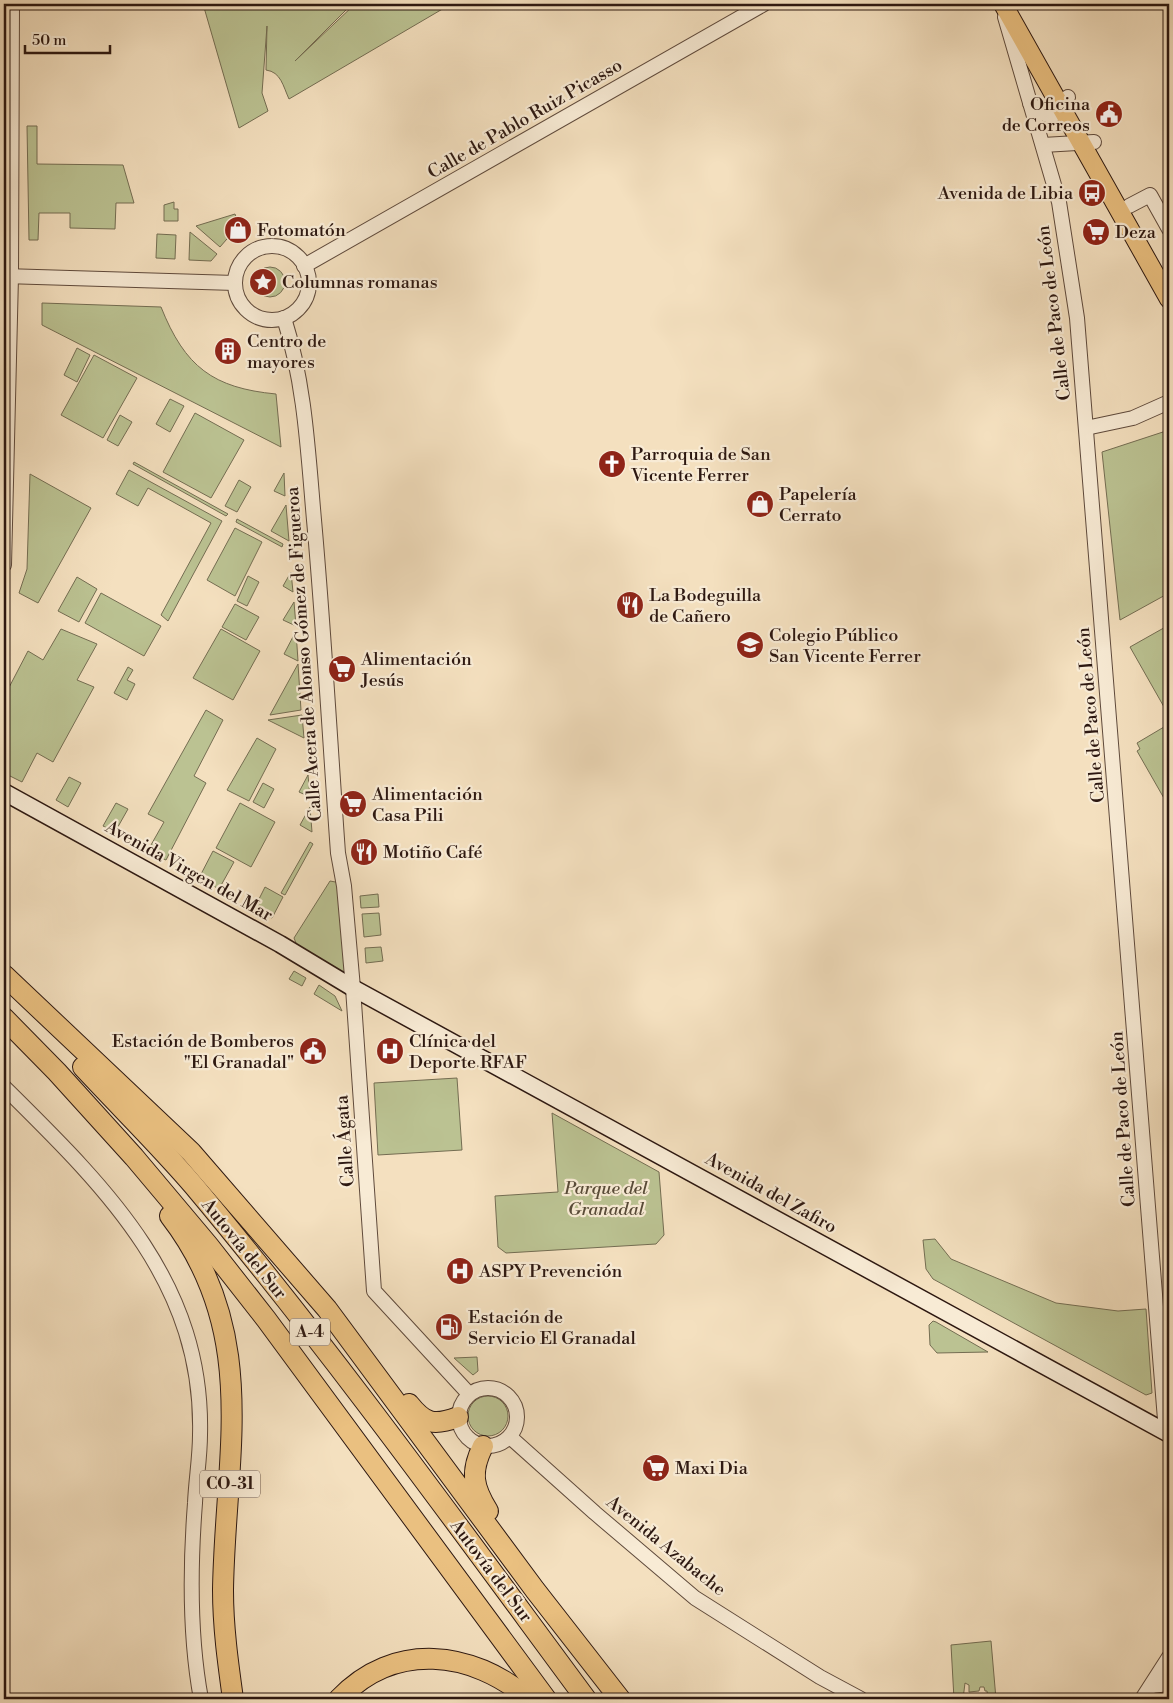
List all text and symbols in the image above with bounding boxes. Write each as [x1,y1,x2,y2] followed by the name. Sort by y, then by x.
[25,22,110,54] scale bar
[32,31,66,50] text: 50 m
[423,54,627,184] street label: Calle de Pablo Ruiz Picasso
[1002,93,1091,137] place label: Oficina de Correos
[1094,99,1124,129] public building icon: Oficina de Correos
[1077,178,1107,208] bus stop icon: Avenida de Libia
[937,182,1074,205] place label: Avenida de Libia
[223,215,253,245] shop icon: Fotomatón
[1081,217,1111,247] supermarket icon: Deza
[257,219,346,242] place label: Fotomatón
[1115,221,1157,244] place label: Deza
[1032,224,1076,402] street label: Calle de Paco de León
[248,267,278,297] place icon: Columnas romanas
[282,271,438,294] place label: Columnas romanas
[247,330,326,374] place label: Centro de mayores
[213,336,243,366] building icon: Centro de mayores
[630,443,771,487] place label: Parroquia de San Vicente Ferrer
[597,449,627,479] church icon: Parroquia de San Vicente Ferrer
[779,483,857,527] place label: Papelería Cerrato
[281,485,327,822] street label: Calle Acera de Alonso Gómez de Figueroa
[745,489,775,519] shop icon: Papelería Cerrato
[649,584,762,628] place label: La Bodeguilla de Cañero
[615,590,645,620] restaurant icon: La Bodeguilla de Cañero
[769,624,921,668] place label: Colegio Público San Vicente Ferrer
[1072,626,1110,804] street label: Calle de Paco de León
[735,630,765,660] school or university icon: Colegio Público San Vicente Ferrer
[360,648,472,692] place label: Alimentación Jesús
[327,654,357,684] supermarket icon: Alimentación Jesús
[371,783,483,827] place label: Alimentación Casa Pili
[338,789,368,819] supermarket icon: Alimentación Casa Pili
[100,815,277,927] street label: Avenida Virgen del Mar
[349,837,379,867] restaurant icon: Motiño Café
[383,841,482,864] place label: Motiño Café
[112,1030,294,1074] place label: Estación de Bomberos "El Granadal"
[409,1030,527,1074] place label: Clínica del Deporte RFAF
[1105,1030,1141,1208] street label: Calle de Paco de León
[298,1036,328,1066] public building icon: Estación de Bomberos "El Granadal"
[375,1036,405,1066] hospital icon: Clínica del Deporte RFAF
[330,1093,360,1188] street label: Calle Ágata
[700,1147,841,1239] street label: Avenida del Zafiro
[563,1177,648,1221] park label: Parque del Granadal
[196,1193,292,1304] street label: Autovía del Sur
[445,1256,475,1286] hospital icon: ASPY Prevención
[478,1260,623,1283] place label: ASPY Prevención
[468,1306,636,1350] place label: Estación de Servicio El Granadal
[434,1312,464,1342] fuel station icon: Estación de Servicio El Granadal
[290,1318,330,1345] road number: A-4
[641,1453,671,1483] supermarket icon: Maxi Dia
[675,1457,749,1480] place label: Maxi Dia
[200,1470,260,1498] road number: CO-31
[601,1490,730,1601] street label: Avenida Azabache
[444,1514,537,1627] street label: Autovía del Sur

